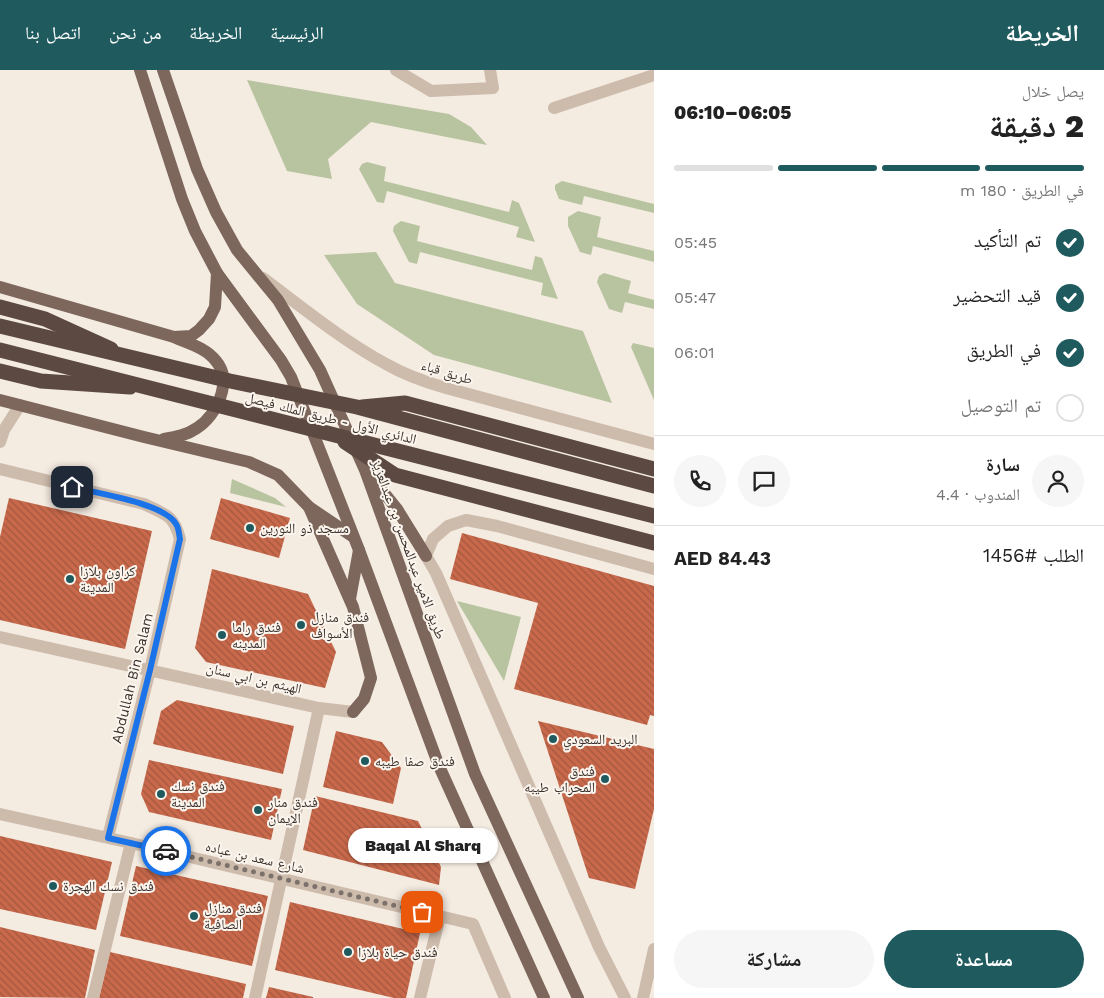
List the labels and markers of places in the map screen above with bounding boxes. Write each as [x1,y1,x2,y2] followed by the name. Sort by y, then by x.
[51,466,93,508] pin
[260,520,349,537] place label: مسجد ذو النورين
[244,522,256,534] marker: مسجد ذو النورين
[80,563,136,595] place label: كراون بلازا المدينة
[64,573,76,585] marker: كراون بلازا المدينة
[311,609,369,642] place label: فندق منازل الأسواف
[232,619,281,651] place label: فندق راما المدينه
[295,619,307,631] marker: فندق منازل الأسواف
[216,629,228,641] marker: فندق راما المدينه
[563,731,638,751] place label: البريد السعودي
[547,733,559,745] marker: البريد السعودي
[375,753,455,770] place label: فندق صفا طيبه
[359,755,371,767] marker: فندق صفا طيبه
[524,763,595,796] place label: فندق المحراب طيبه
[599,773,611,785] marker: فندق المحراب طيبه
[171,778,225,810] place label: فندق نسك المدينة
[155,788,167,800] marker: فندق نسك المدينة
[267,794,318,827] place label: فندق منار الإيمان
[252,804,264,816] marker: فندق منار الإيمان
[347,827,497,862] callout: Baqal Al Sharq
[63,878,154,895] place label: فندق نسك الهجرة
[47,880,59,892] marker: فندق نسك الهجرة
[401,891,443,933] pin
[204,900,262,932] place label: فندق منازل الصافية
[188,910,200,922] marker: فندق منازل الصافية
[358,944,438,961] place label: فندق حیاة بلازا
[342,946,354,958] marker: فندق حیاة بلازا

